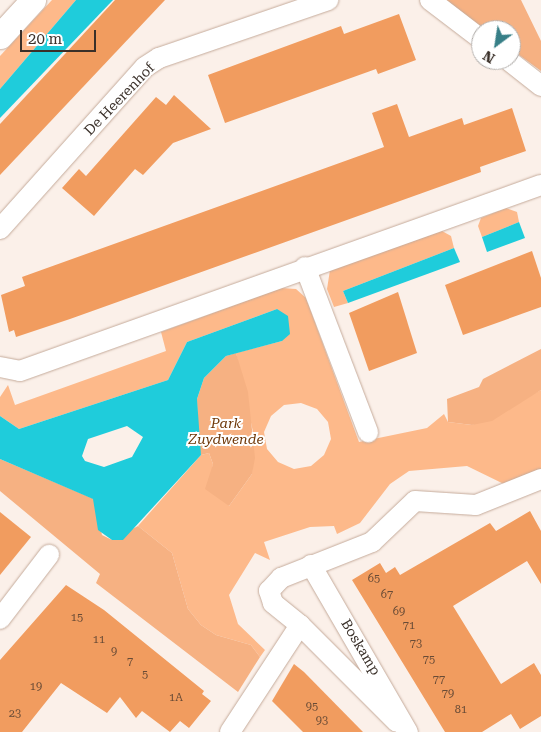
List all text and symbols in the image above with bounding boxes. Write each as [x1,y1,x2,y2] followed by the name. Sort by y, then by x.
[22,20,99,52] scale bar
[471,20,521,70] north arrow
[28,30,62,48] text: 20 m
[480,47,498,67] text: N
[80,59,158,139] street label: De Heerenhof
[188,415,264,448] park label: Park Zuydwende
[368,572,380,586] house number: 65
[381,588,393,602] house number: 67
[393,605,405,619] house number: 69
[71,611,83,625] house number: 15
[338,616,384,678] street label: Boskamp
[403,619,415,633] house number: 71
[93,633,105,647] house number: 11
[410,637,422,651] house number: 73
[111,645,117,659] house number: 9
[423,653,435,667] house number: 75
[127,655,133,669] house number: 7
[142,668,148,682] house number: 5
[433,673,445,687] house number: 77
[30,680,42,694] house number: 19
[442,687,454,701] house number: 79
[169,691,183,705] house number: 1A
[306,700,318,714] house number: 95
[455,703,467,717] house number: 81
[9,707,21,721] house number: 23
[316,714,328,728] house number: 93

